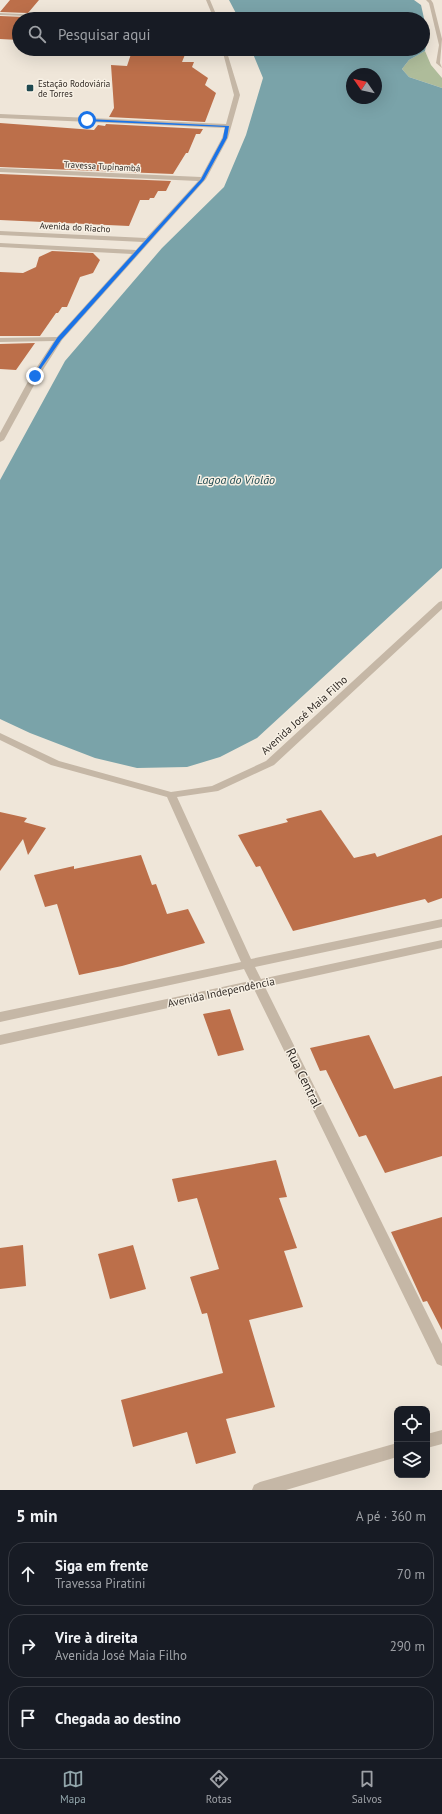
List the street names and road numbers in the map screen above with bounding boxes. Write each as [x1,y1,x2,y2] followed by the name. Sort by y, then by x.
[63,158,141,174] street label: Travessa Tupinambá
[39,220,111,234] street label: Avenida do Riacho
[258,672,350,758] street label: Avenida José Maia Filho
[166,974,276,1010] street label: Avenida Independência
[282,1045,326,1111] street label: Rua Central

